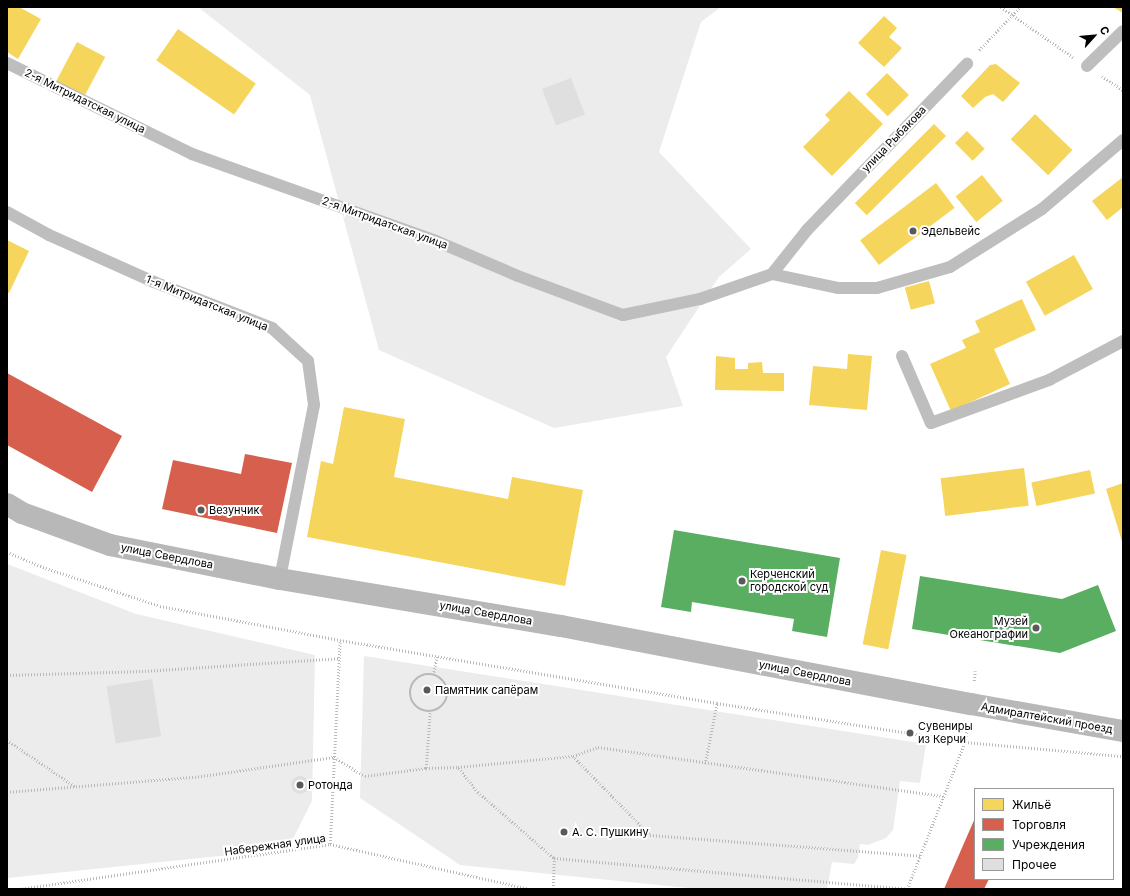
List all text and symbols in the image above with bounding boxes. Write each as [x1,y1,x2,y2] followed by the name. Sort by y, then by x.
[1074,16,1114,56] north arrow
[1097,24,1113,37] text: С
[22,66,148,136] street label: 2-я Митридатская улица
[859,103,929,175] street label: улица Рыбакова
[320,194,450,252] street label: 2-я Митридатская улица
[921,224,980,238] place label: Эдельвейс
[908,226,918,236] marker: Эдельвейс
[144,272,270,334] street label: 1-я Митридатская улица
[209,503,259,517] place label: Везунчик
[196,505,206,515] marker: Везунчик
[120,541,214,571] street label: улица Свердлова
[750,568,828,594] place label: Керченский городской суд
[737,576,747,586] marker: Керченский городской суд
[439,598,533,628] street label: улица Свердлова
[949,615,1028,641] place label: Музей Океанографии
[1031,623,1041,633] marker: Музей Океанографии
[758,658,852,688] street label: улица Свердлова
[435,683,538,697] place label: Памятник сапёрам
[422,685,432,695] marker: Памятник сапёрам
[980,700,1114,736] street label: Адмиралтейский проезд
[918,720,973,746] place label: Сувениры из Керчи
[905,728,915,738] marker: Сувениры из Керчи
[308,778,353,792] place label: Ротонда
[295,780,305,790] marker: Ротонда
[974,788,1114,880] legend
[1012,797,1051,812] text: Жильё
[1012,817,1066,832] text: Торговля
[572,825,649,839] place label: А. С. Пушкину
[559,827,569,837] marker: А. С. Пушкину
[223,831,327,859] street label: Набережная улица
[1012,837,1085,852] text: Учреждения
[1012,857,1057,872] text: Прочее

